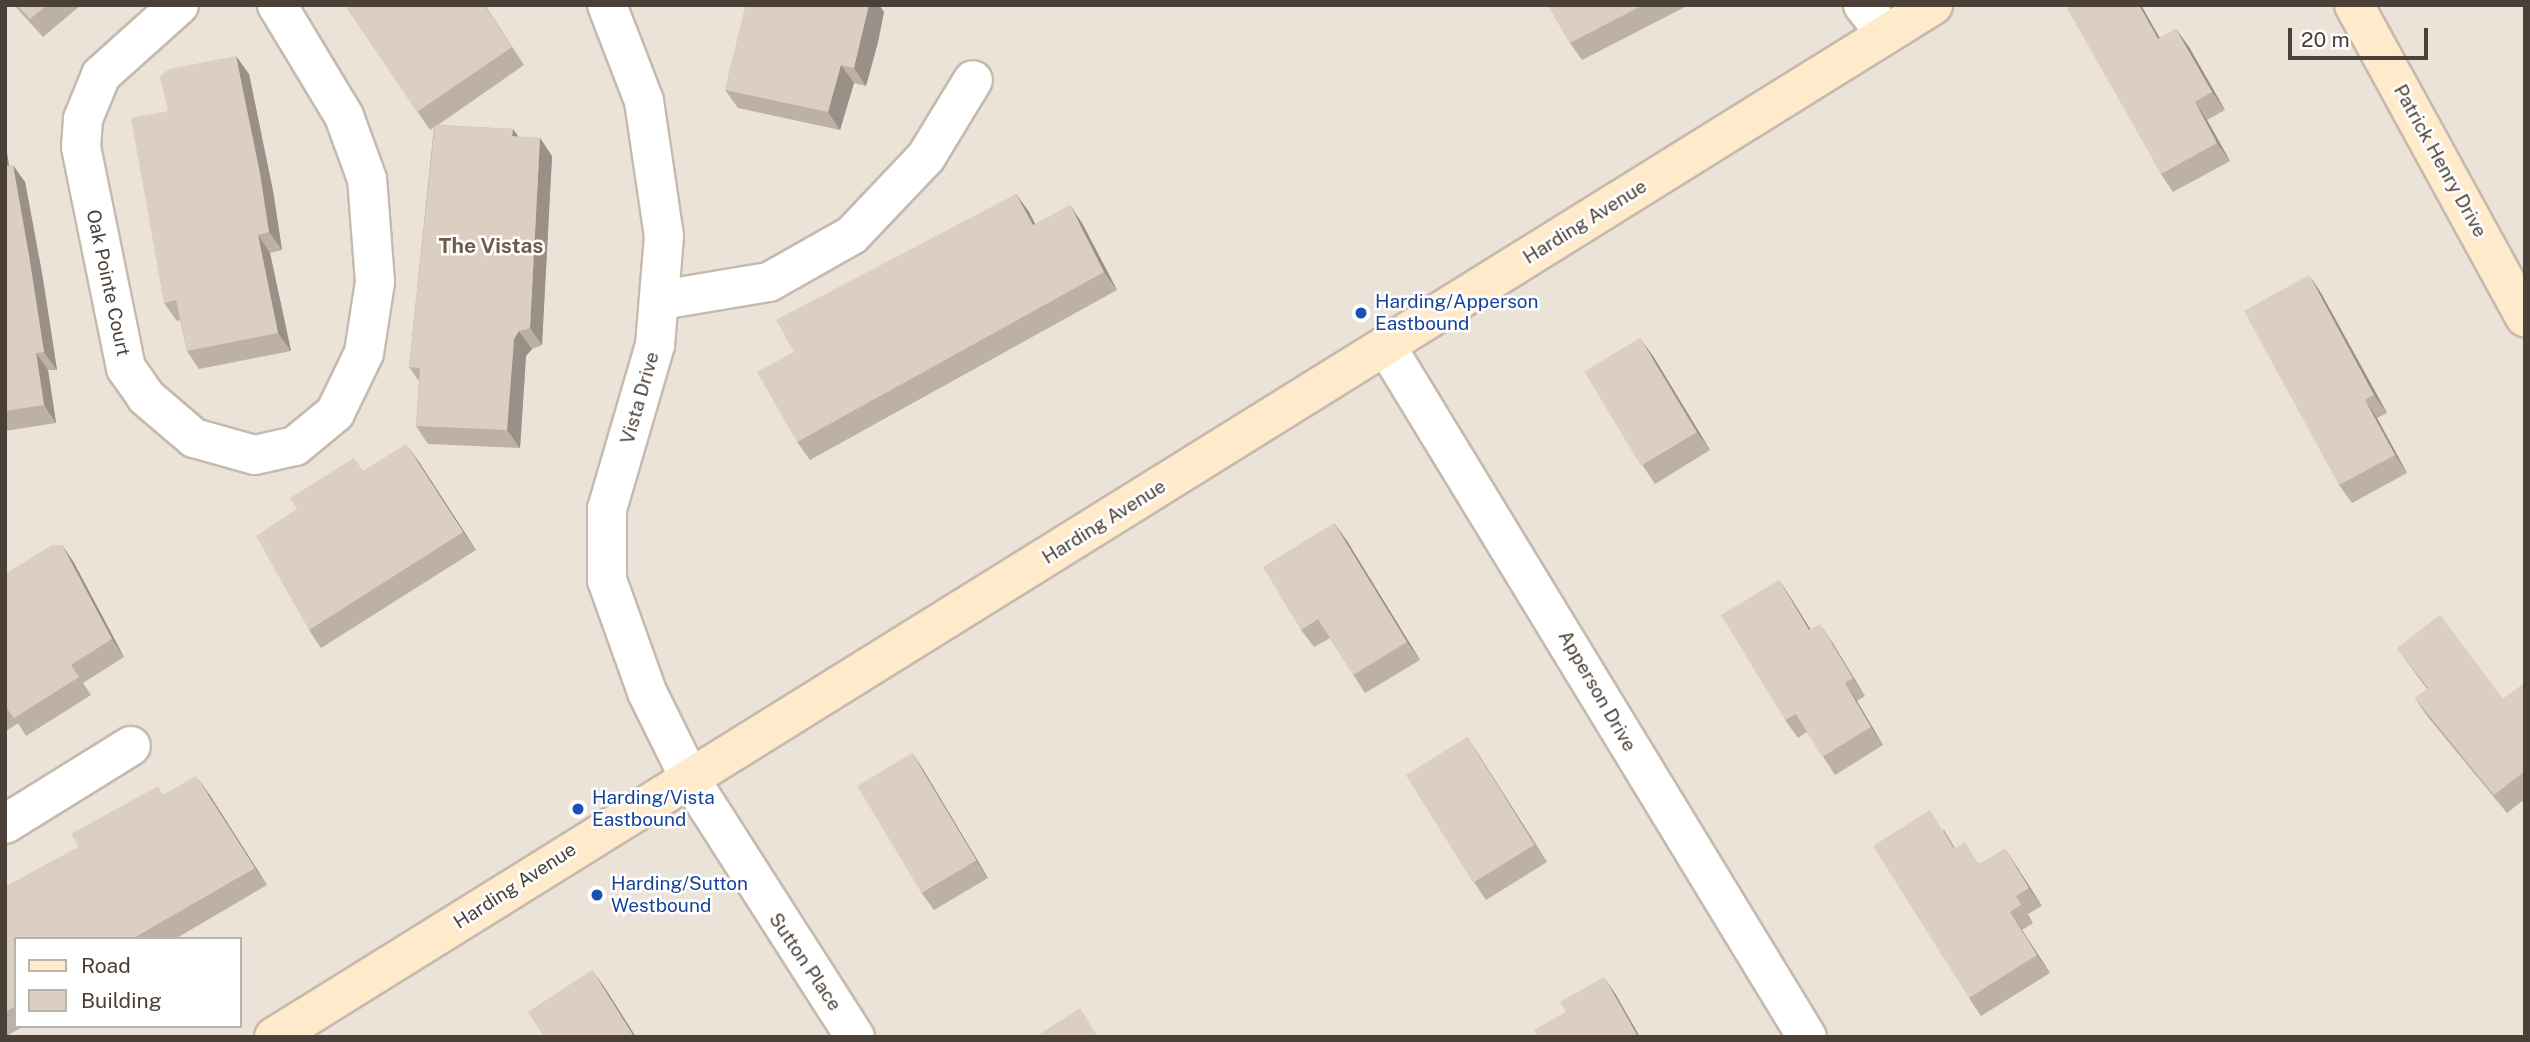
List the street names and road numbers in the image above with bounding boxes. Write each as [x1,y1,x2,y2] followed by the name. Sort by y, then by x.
[2389,81,2491,241] street label: Patrick Henry Drive
[1519,175,1651,269] street label: Harding Avenue
[81,207,135,359] street label: Oak Pointe Court
[616,349,664,447] street label: Vista Drive
[1038,475,1170,569] street label: Harding Avenue
[1553,627,1641,755] street label: Apperson Drive
[450,838,580,934] street label: Harding Avenue
[764,909,846,1015] street label: Sutton Place

